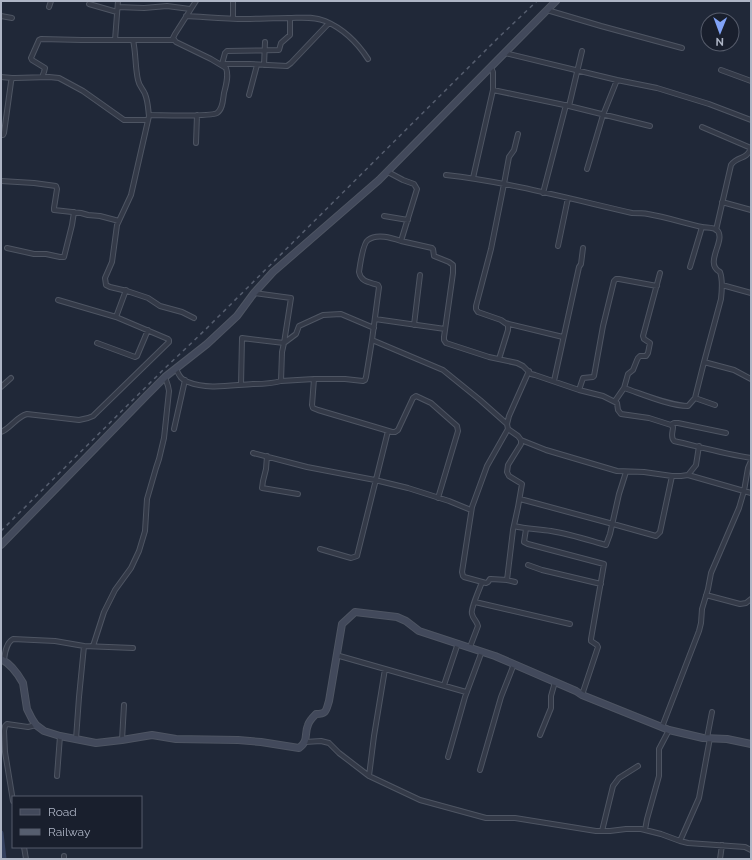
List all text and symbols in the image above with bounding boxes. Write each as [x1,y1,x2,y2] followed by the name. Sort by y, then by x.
[700,12,740,52] north arrow
[716,35,724,48] text: N
[12,796,142,848] legend
[48,805,77,819] text: Road
[48,825,91,839] text: Railway

